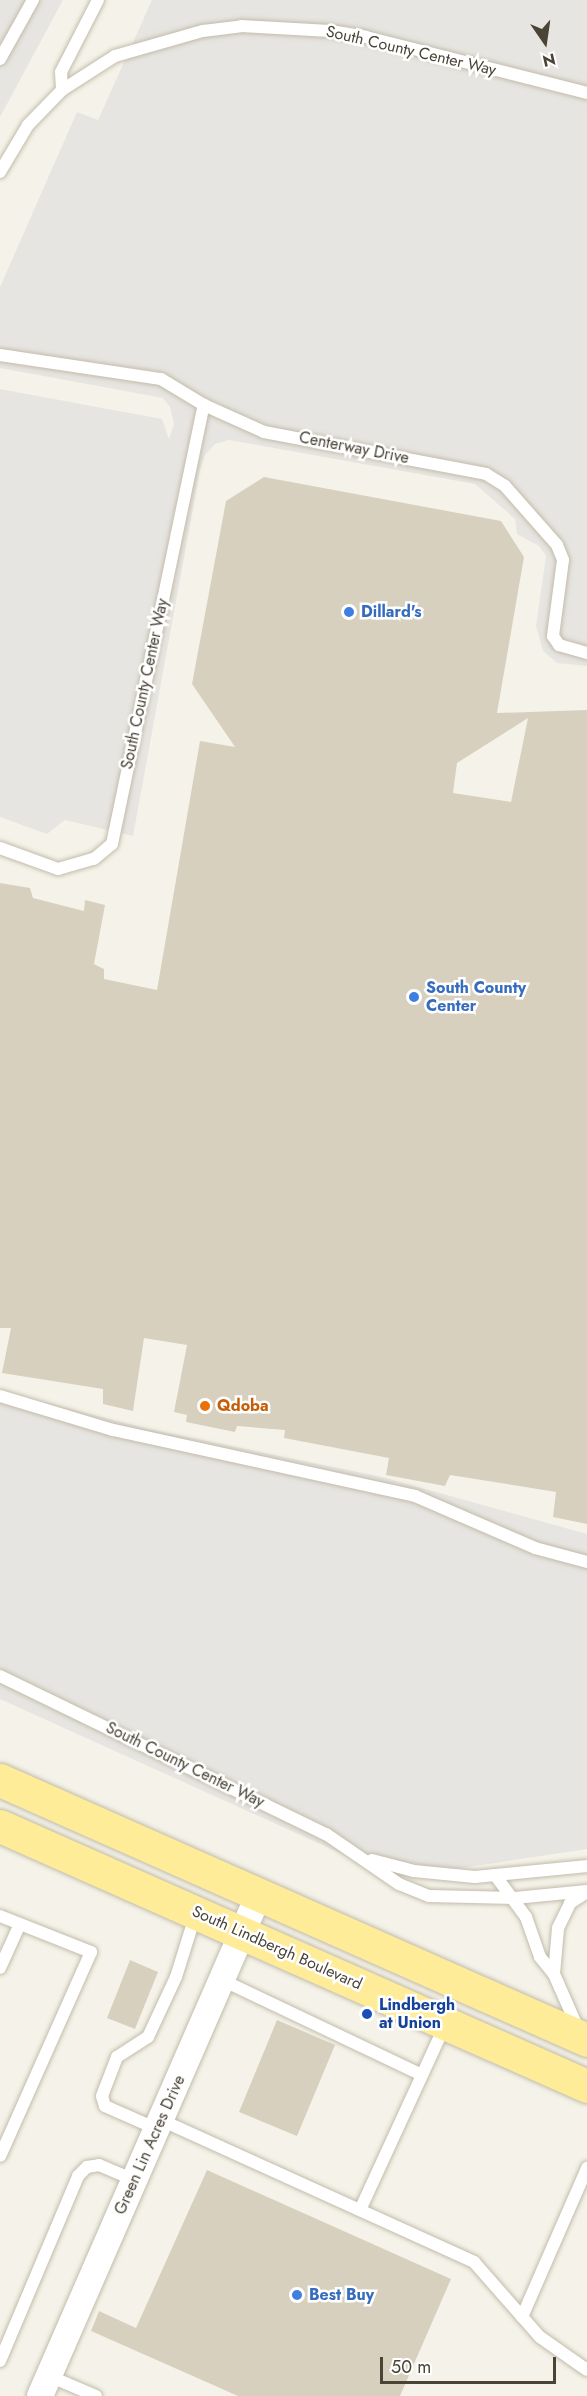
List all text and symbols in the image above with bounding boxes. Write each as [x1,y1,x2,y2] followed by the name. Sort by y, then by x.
[515,12,575,72] north arrow
[324,22,498,80] street label: South County Center Way
[540,47,558,73] text: N
[297,428,411,468] street label: Centerway Drive
[118,597,172,771] street label: South County Center Way
[361,602,421,622] place label: Dillard's
[342,605,356,619] marker: Dillard's
[426,978,526,1016] place label: South County Center
[407,990,421,1004] marker: South County Center
[217,1396,269,1416] place label: Qdoba
[198,1399,212,1413] marker: Qdoba
[103,1718,267,1812] street label: South County Center Way
[189,1902,365,1994] street label: South Lindbergh Boulevard
[379,1995,455,2033] place label: Lindbergh at Union
[360,2007,374,2021] marker: Lindbergh at Union
[111,2072,189,2218] street label: Green Lin Acres Drive
[309,2285,374,2305] place label: Best Buy
[290,2288,304,2302] marker: Best Buy
[383,2345,558,2383] scale bar
[391,2354,431,2380] text: 50 m

